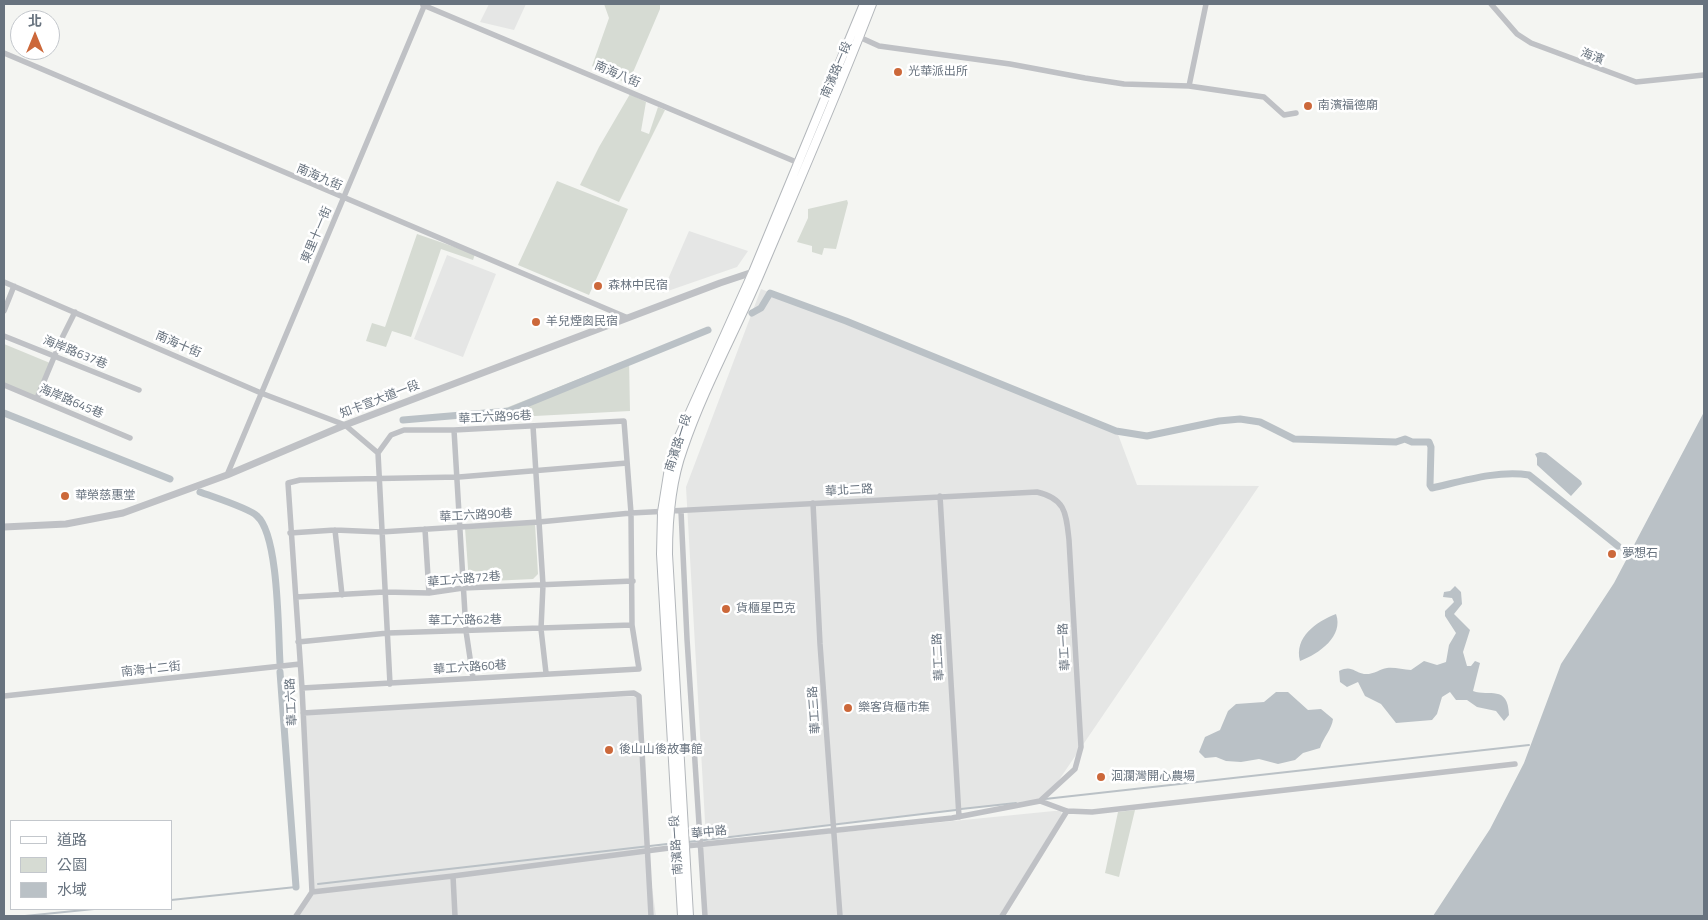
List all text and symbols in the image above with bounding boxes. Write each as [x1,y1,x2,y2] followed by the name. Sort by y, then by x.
[10,10,60,60] north arrow
[28,10,42,31] text: 北
[819,40,855,100] street label: 南濱路一段
[1578,46,1606,68] street label: 海濱
[592,59,642,91] street label: 南海八街
[908,65,968,79] place label: 光華派出所
[892,66,904,78] marker: 光華派出所
[1318,99,1378,113] place label: 南濱福德廟
[1302,100,1314,112] marker: 南濱福德廟
[294,162,344,194] street label: 南海九街
[299,205,335,265] street label: 東里十一街
[608,279,668,293] place label: 森林中民宿
[592,280,604,292] marker: 森林中民宿
[546,315,618,329] place label: 羊兒煙囪民宿
[530,316,542,328] marker: 羊兒煙囪民宿
[153,329,203,361] street label: 南海十街
[41,334,109,372] street label: 海岸路637巷
[338,378,422,422] street label: 知卡宣大道一段
[37,382,105,422] street label: 海岸路645巷
[458,409,532,427] street label: 華工六路96巷
[663,412,695,474] street label: 南濱路一段
[825,483,873,499] street label: 華北二路
[75,489,135,503] place label: 華榮慈惠堂
[59,490,71,502] marker: 華榮慈惠堂
[439,507,513,525] street label: 華工六路90巷
[1622,547,1658,561] place label: 夢想石
[1606,548,1618,560] marker: 夢想石
[427,570,501,590] street label: 華工六路72巷
[736,602,796,616] place label: 貨櫃星巴克
[720,603,732,615] marker: 貨櫃星巴克
[428,613,502,629] street label: 華工六路62巷
[1057,623,1073,671] street label: 華工一路
[931,633,947,681] street label: 華工二路
[433,658,507,678] street label: 華工六路60巷
[120,660,182,680] street label: 南海十二街
[284,678,300,726] street label: 華工六路
[806,686,824,734] street label: 華工三路
[858,701,930,715] place label: 樂客貨櫃市集
[842,702,854,714] marker: 樂客貨櫃市集
[619,743,703,757] place label: 後山山後故事館
[603,744,615,756] marker: 後山山後故事館
[1111,770,1195,784] place label: 洄瀾灣開心農場
[1095,771,1107,783] marker: 洄瀾灣開心農場
[668,815,686,875] street label: 南濱路一段
[10,820,172,910] legend
[690,824,728,842] street label: 華中路
[57,828,87,851] text: 道路
[57,853,87,876] text: 公園
[57,878,87,901] text: 水域

